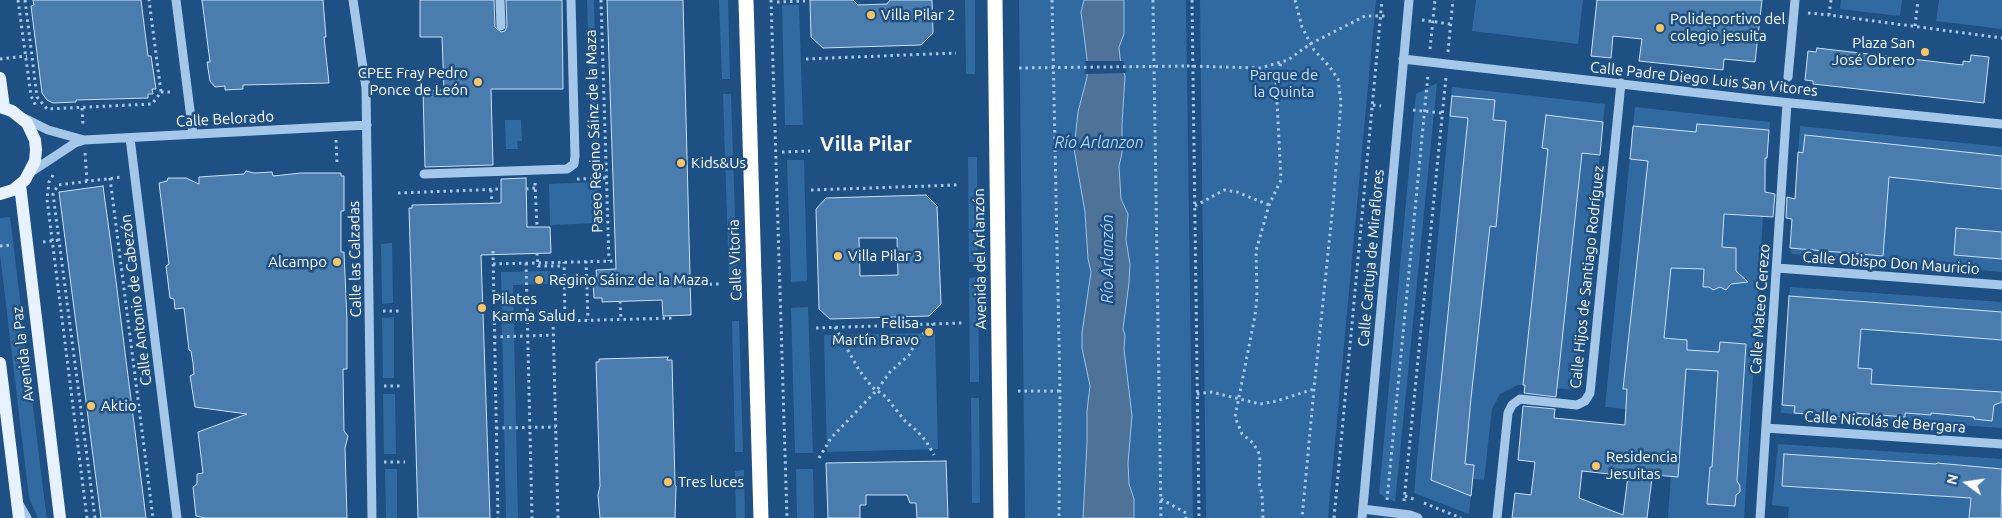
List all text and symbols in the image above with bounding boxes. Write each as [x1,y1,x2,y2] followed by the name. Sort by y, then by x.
[881,6,956,24] place label: Villa Pilar 2
[865,9,877,21] marker: Villa Pilar 2
[1670,10,1785,45] place label: Polideportivo del colegio jesuita
[1654,22,1666,34] marker: Polideportivo del colegio jesuita
[581,29,607,233] street label: Paseo Regino Sáinz de la Maza
[1832,34,1915,69] place label: Plaza San José Obrero
[1919,46,1931,58] marker: Plaza San José Obrero
[1589,58,1819,100] street label: Calle Padre Diego Luis San Vitores
[358,64,468,99] place label: CPEE Fray Pedro Ponce de León
[1250,66,1318,101] park label: Parque de la Quinta
[472,76,484,88] marker: CPEE Fray Pedro Ponce de León
[176,107,274,131] street label: Calle Belorado
[820,132,912,156] district label: Villa Pilar
[1054,133,1144,153] water label: Río Arlanzon
[691,154,746,172] place label: Kids&Us
[675,157,687,169] marker: Kids&Us
[1566,165,1608,389] street label: Calle Hijos de Santiago Rodríguez
[1354,169,1388,347] street label: Calle Cartuja de Miraflores
[970,188,990,330] street label: Avenida del Arlanzón
[345,201,365,317] street label: Calle las Calzadas
[117,213,155,387] street label: Calle Antonio de Cabezón
[1098,214,1118,304] water label: Río Arlanzón
[725,219,745,301] street label: Calle Vitoria
[1746,243,1774,375] street label: Calle Mateo Cerezo
[848,247,923,265] place label: Villa Pilar 3
[1802,248,1980,278] street label: Calle Obispo Don Mauricio
[832,250,844,262] marker: Villa Pilar 3
[268,253,327,271] place label: Alcampo
[331,256,343,268] marker: Alcampo
[549,271,709,289] place label: Regino Sáinz de la Maza
[533,274,545,286] marker: Regino Sáinz de la Maza
[492,290,575,325] place label: Pilates Karma Salud
[476,302,488,314] marker: Pilates Karma Salud
[8,305,38,403] street label: Avenida la Paz
[832,314,919,349] place label: Felisa Martín Bravo
[923,326,935,338] marker: Felisa Martín Bravo
[101,397,137,415] place label: Aktio
[85,400,97,412] marker: Aktio
[1804,407,1966,437] street label: Calle Nicolás de Bergara
[1606,448,1678,483] place label: Residencia Jesuitas
[1942,458,1992,508] north arrow
[1590,460,1602,472] marker: Residencia Jesuitas
[1943,472,1961,486] text: N
[678,473,744,491] place label: Tres luces
[662,476,674,488] marker: Tres luces

